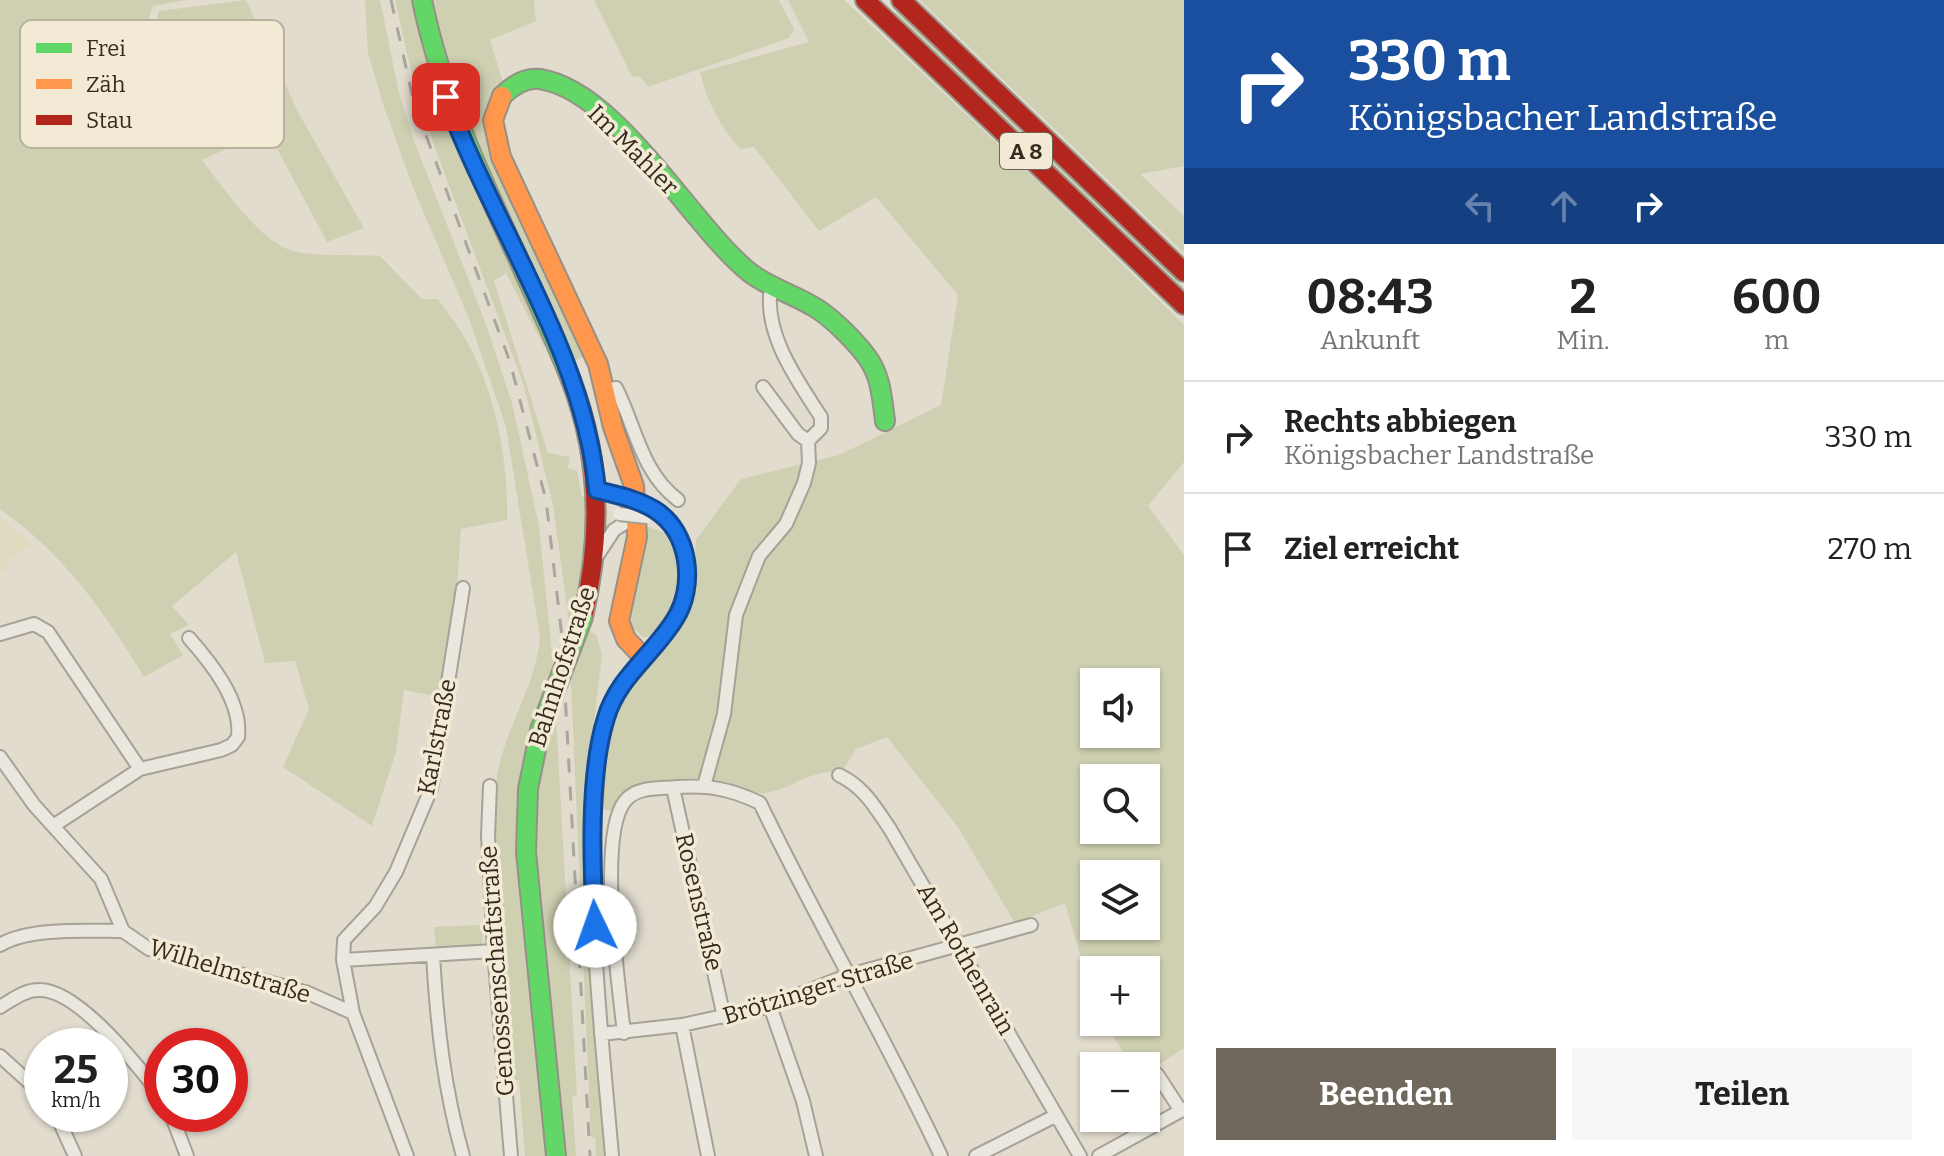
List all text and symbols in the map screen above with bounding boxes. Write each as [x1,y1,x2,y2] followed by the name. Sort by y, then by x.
[20,20,284,148] legend
[1348,28,1511,95] text: 330 m
[1216,32,1320,136] icon: right
[86,35,126,62] text: Frei
[412,63,480,131] pin
[86,71,126,98] text: Zäh
[424,75,468,119] icon: arrive
[1348,96,1777,140] text: Königsbacher Landstraße
[582,99,684,201] street label: Im Mahler
[86,107,133,134] text: Stau
[1000,133,1052,169] road number: A 8
[1458,184,1502,228] icon: left
[1542,184,1586,228] icon: ahead
[1626,184,1670,228] icon: right
[1307,268,1434,326] text: 08:43
[1570,268,1597,326] text: 2
[1732,268,1821,326] text: 600
[1320,325,1420,356] text: Ankunft
[1557,325,1610,356] text: Min.
[1764,325,1789,356] text: m
[1284,404,1517,440] text: Rechts abbiegen
[1216,415,1260,459] icon: right
[1825,419,1912,455] text: 330 m
[1284,440,1594,471] text: Königsbacher Landstraße
[1216,527,1260,571] icon: arrive
[1284,531,1459,567] text: Ziel erreicht
[1828,531,1912,567] text: 270 m
[523,583,601,751] street label: Bahnhofstraße
[1080,668,1160,1132] map controls
[1080,668,1160,748] button: sound
[412,676,462,798] street label: Karlstraße
[1080,764,1160,844] button: search
[670,830,728,974] street label: Rosenstraße
[474,845,520,1097] street label: Genossenschaftstraße
[1080,860,1160,940] button: layers
[911,878,1021,1040] street label: Am Rothenrain
[553,884,637,968] position arrow
[146,933,314,1009] street label: Wilhelmstraße
[720,946,916,1030] street label: Brötzinger Straße
[1080,956,1160,1036] button: +
[144,1028,248,1132] speed limit sign: 30
[54,1046,98,1094] text: 25
[1216,1048,1556,1140] button: Beenden
[1572,1048,1912,1140] button: Teilen
[1080,1052,1160,1132] button: −
[51,1088,101,1112] text: km/h

